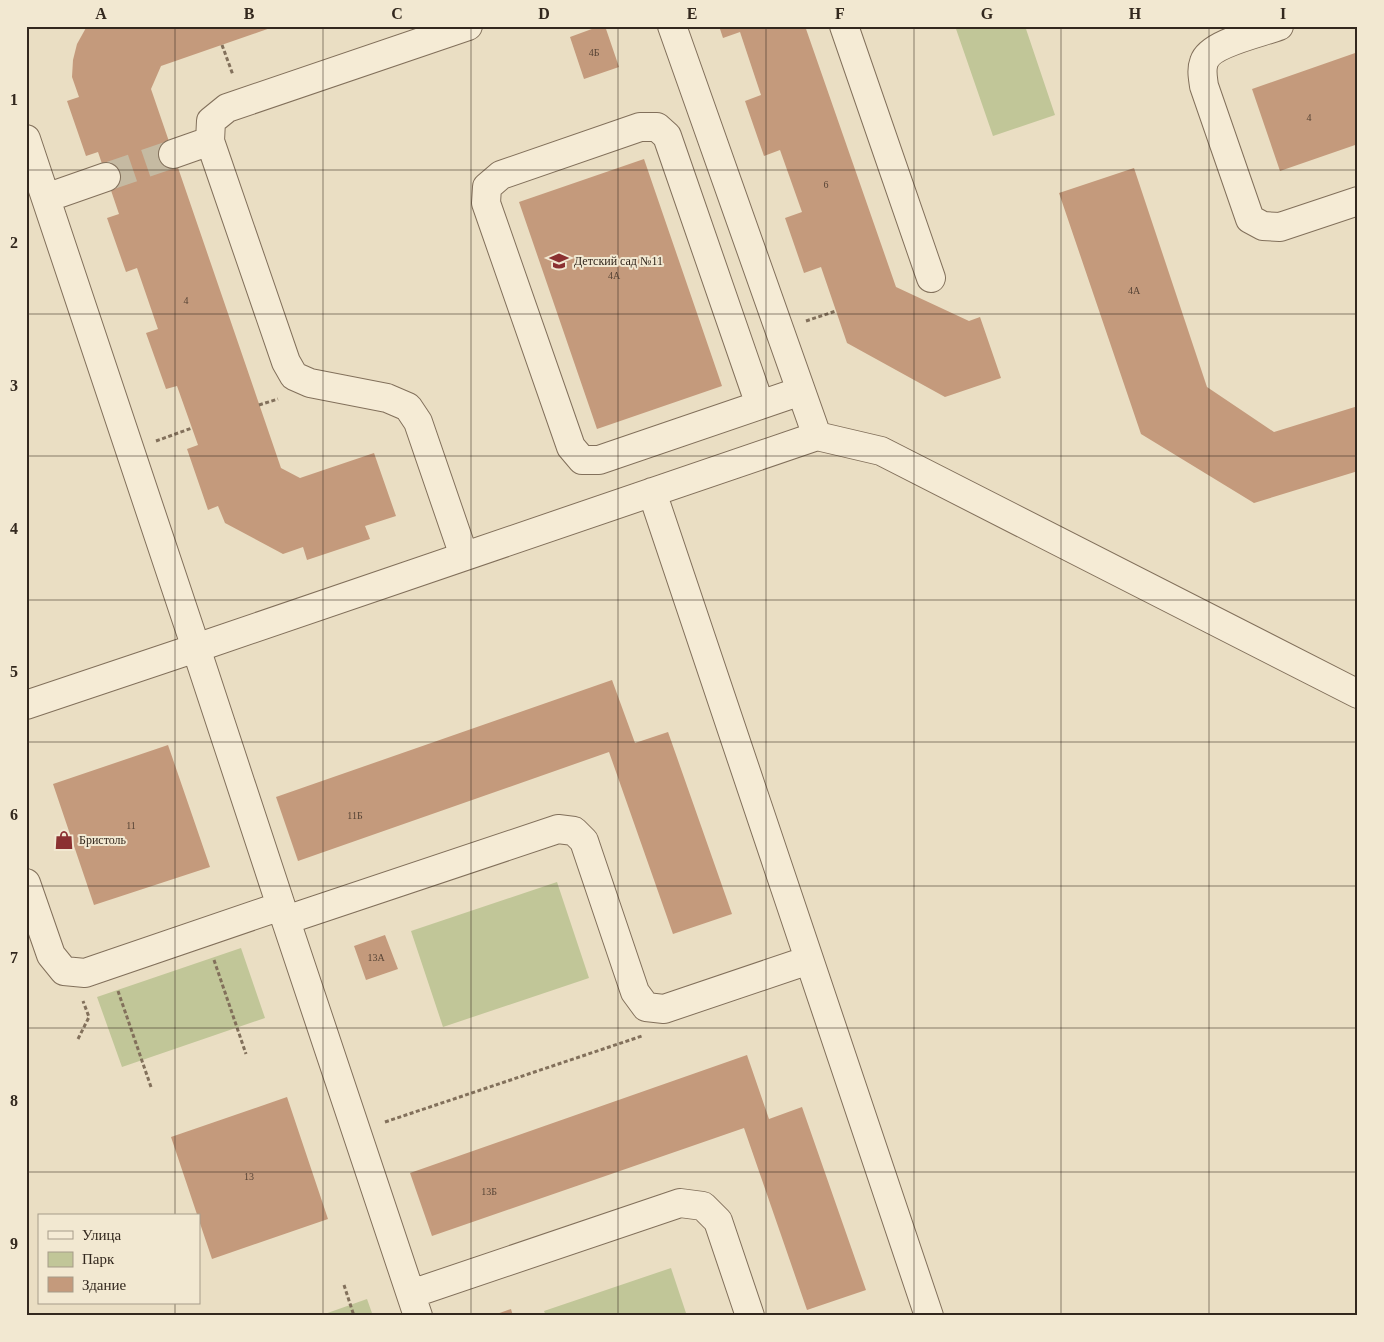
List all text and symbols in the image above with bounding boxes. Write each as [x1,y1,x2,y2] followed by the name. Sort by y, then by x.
[95,5,107,22] text: A
[244,5,255,22] text: B
[391,5,403,22] text: C
[538,5,550,22] text: D
[687,5,697,22] text: E
[835,5,845,22] text: F
[981,5,994,22] text: G
[1129,5,1142,22] text: H
[1280,5,1286,22] text: I
[589,47,600,58] house number: 4Б
[10,91,18,108] text: 1
[1307,112,1312,123] house number: 4
[824,179,829,190] house number: 6
[10,234,18,251] text: 2
[548,250,570,272] school or university icon: Детский сад №11
[574,254,663,268] place label: Детский сад №11
[608,270,621,281] house number: 4А
[1128,285,1141,296] house number: 4А
[184,295,189,306] house number: 4
[10,377,18,394] text: 3
[10,520,18,537] text: 4
[10,663,18,680] text: 5
[10,806,18,823] text: 6
[347,810,363,821] house number: 11Б
[126,820,136,831] house number: 11
[53,829,75,851] shop icon: Бристоль
[79,833,127,847] place label: Бристоль
[10,949,18,966] text: 7
[367,952,385,963] house number: 13А
[10,1092,18,1109] text: 8
[244,1171,254,1182] house number: 13
[481,1186,497,1197] house number: 13Б
[38,1214,200,1304] legend
[82,1227,121,1243] text: Улица
[10,1235,18,1252] text: 9
[82,1251,115,1267] text: Парк
[82,1277,126,1293] text: Здание

